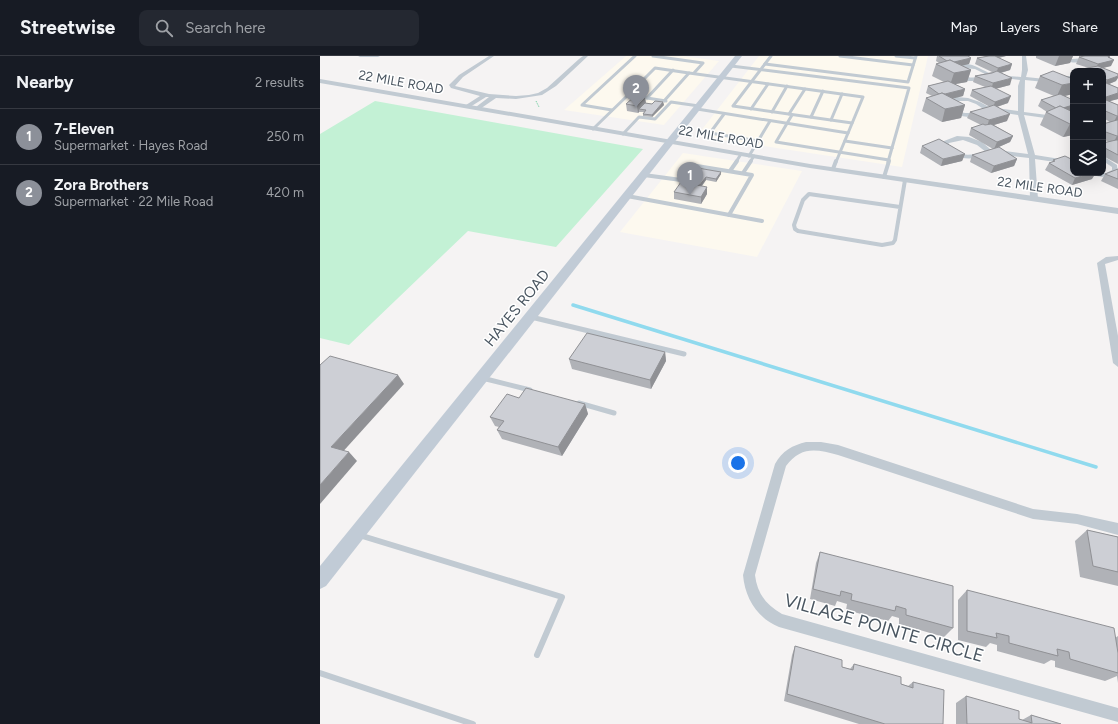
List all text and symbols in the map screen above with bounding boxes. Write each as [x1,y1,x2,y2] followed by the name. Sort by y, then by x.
[139,10,419,46] search box
[20,16,115,39] text: Streetwise
[153,17,175,39] icon: search
[185,19,265,37] text: Search here
[950,19,978,36] text: Map
[1000,19,1040,36] text: Layers
[1062,19,1098,36] text: Share
[357,67,445,97] street label: 22 MILE ROAD
[1070,68,1106,176] map controls
[1070,68,1106,104] button: +
[16,72,74,92] text: Nearby
[255,75,304,90] text: 2 results
[623,75,649,108] pin: 2
[1070,104,1106,140] button: −
[54,120,114,138] text: 7-Eleven
[677,122,765,152] street label: 22 MILE ROAD
[26,129,32,144] text: 1
[267,129,304,144] text: 250 m
[54,138,208,153] text: Supermarket · Hayes Road
[1070,140,1106,176] button: layers
[677,162,703,195] pin: 1
[996,174,1084,200] street label: 22 MILE ROAD
[54,176,149,194] text: Zora Brothers
[25,185,33,200] text: 2
[266,185,304,200] text: 420 m
[54,194,213,209] text: Supermarket · 22 Mile Road
[481,266,553,350] street label: HAYES ROAD
[728,453,748,473] your location
[781,589,987,667] street label: VILLAGE POINTE CIRCLE

